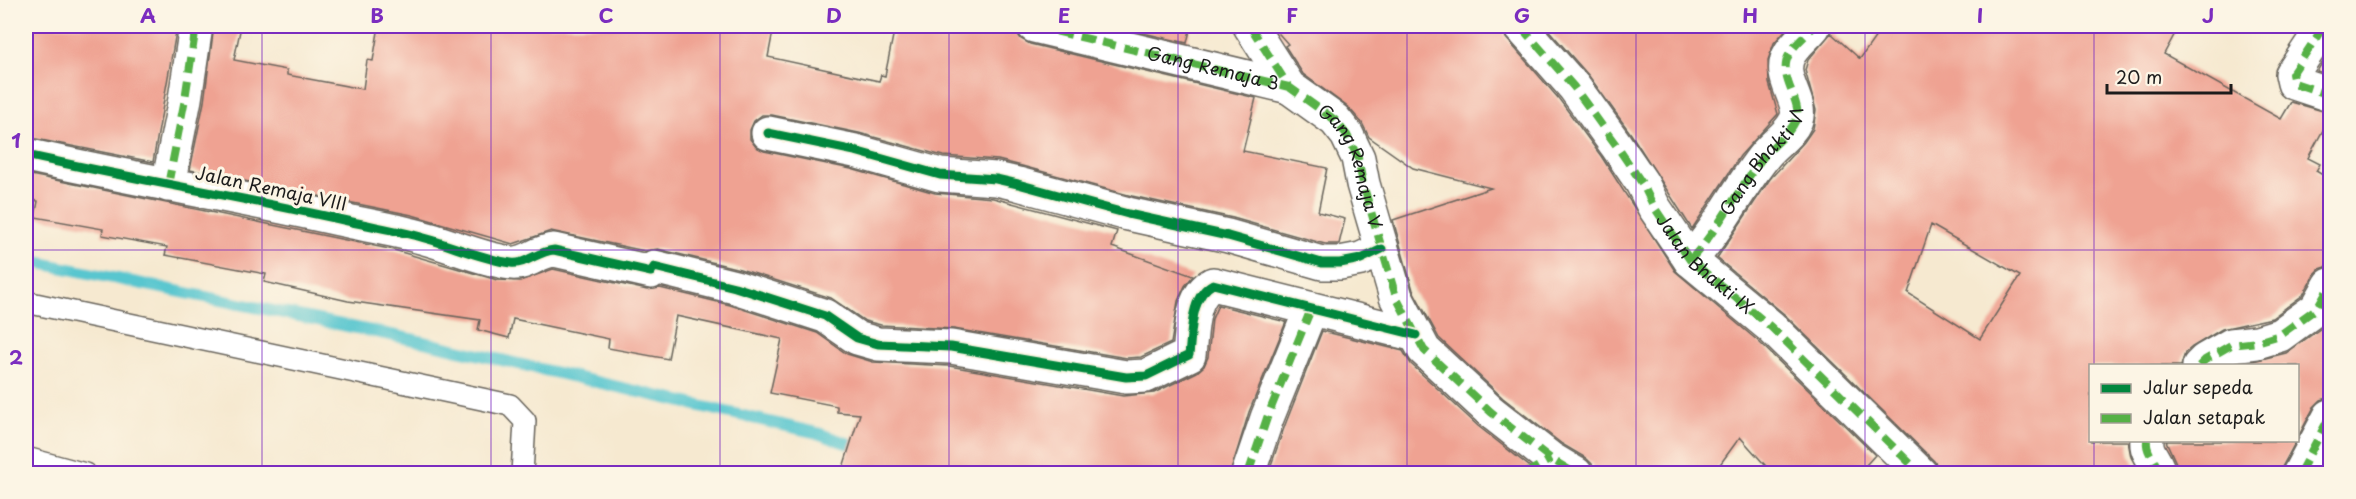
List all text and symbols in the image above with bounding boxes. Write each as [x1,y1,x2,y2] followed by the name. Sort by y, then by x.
[140,0,156,30] text: A
[370,0,384,30] text: B
[598,0,614,30] text: C
[826,0,842,30] text: D
[1058,0,1070,30] text: E
[1286,0,1298,30] text: F
[1514,0,1530,30] text: G
[1742,0,1758,30] text: H
[1977,0,1983,30] text: I
[2202,0,2214,30] text: J
[1144,38,1282,96] street label: Gang Remaja 3
[2107,57,2232,95] scale bar
[2116,63,2162,90] text: 20 m
[1313,97,1390,231] street label: Gang Remaja V
[1712,107,1810,221] street label: Gang Bhakti VI
[11,125,21,155] text: 1
[193,158,350,217] street label: Jalan Remaja VIII
[1650,208,1760,320] street label: Jalan Bhakti IX
[9,342,23,372] text: 2
[2089,364,2299,442] legend
[2143,373,2253,400] text: Jalur sepeda
[2143,403,2265,430] text: Jalan setapak

